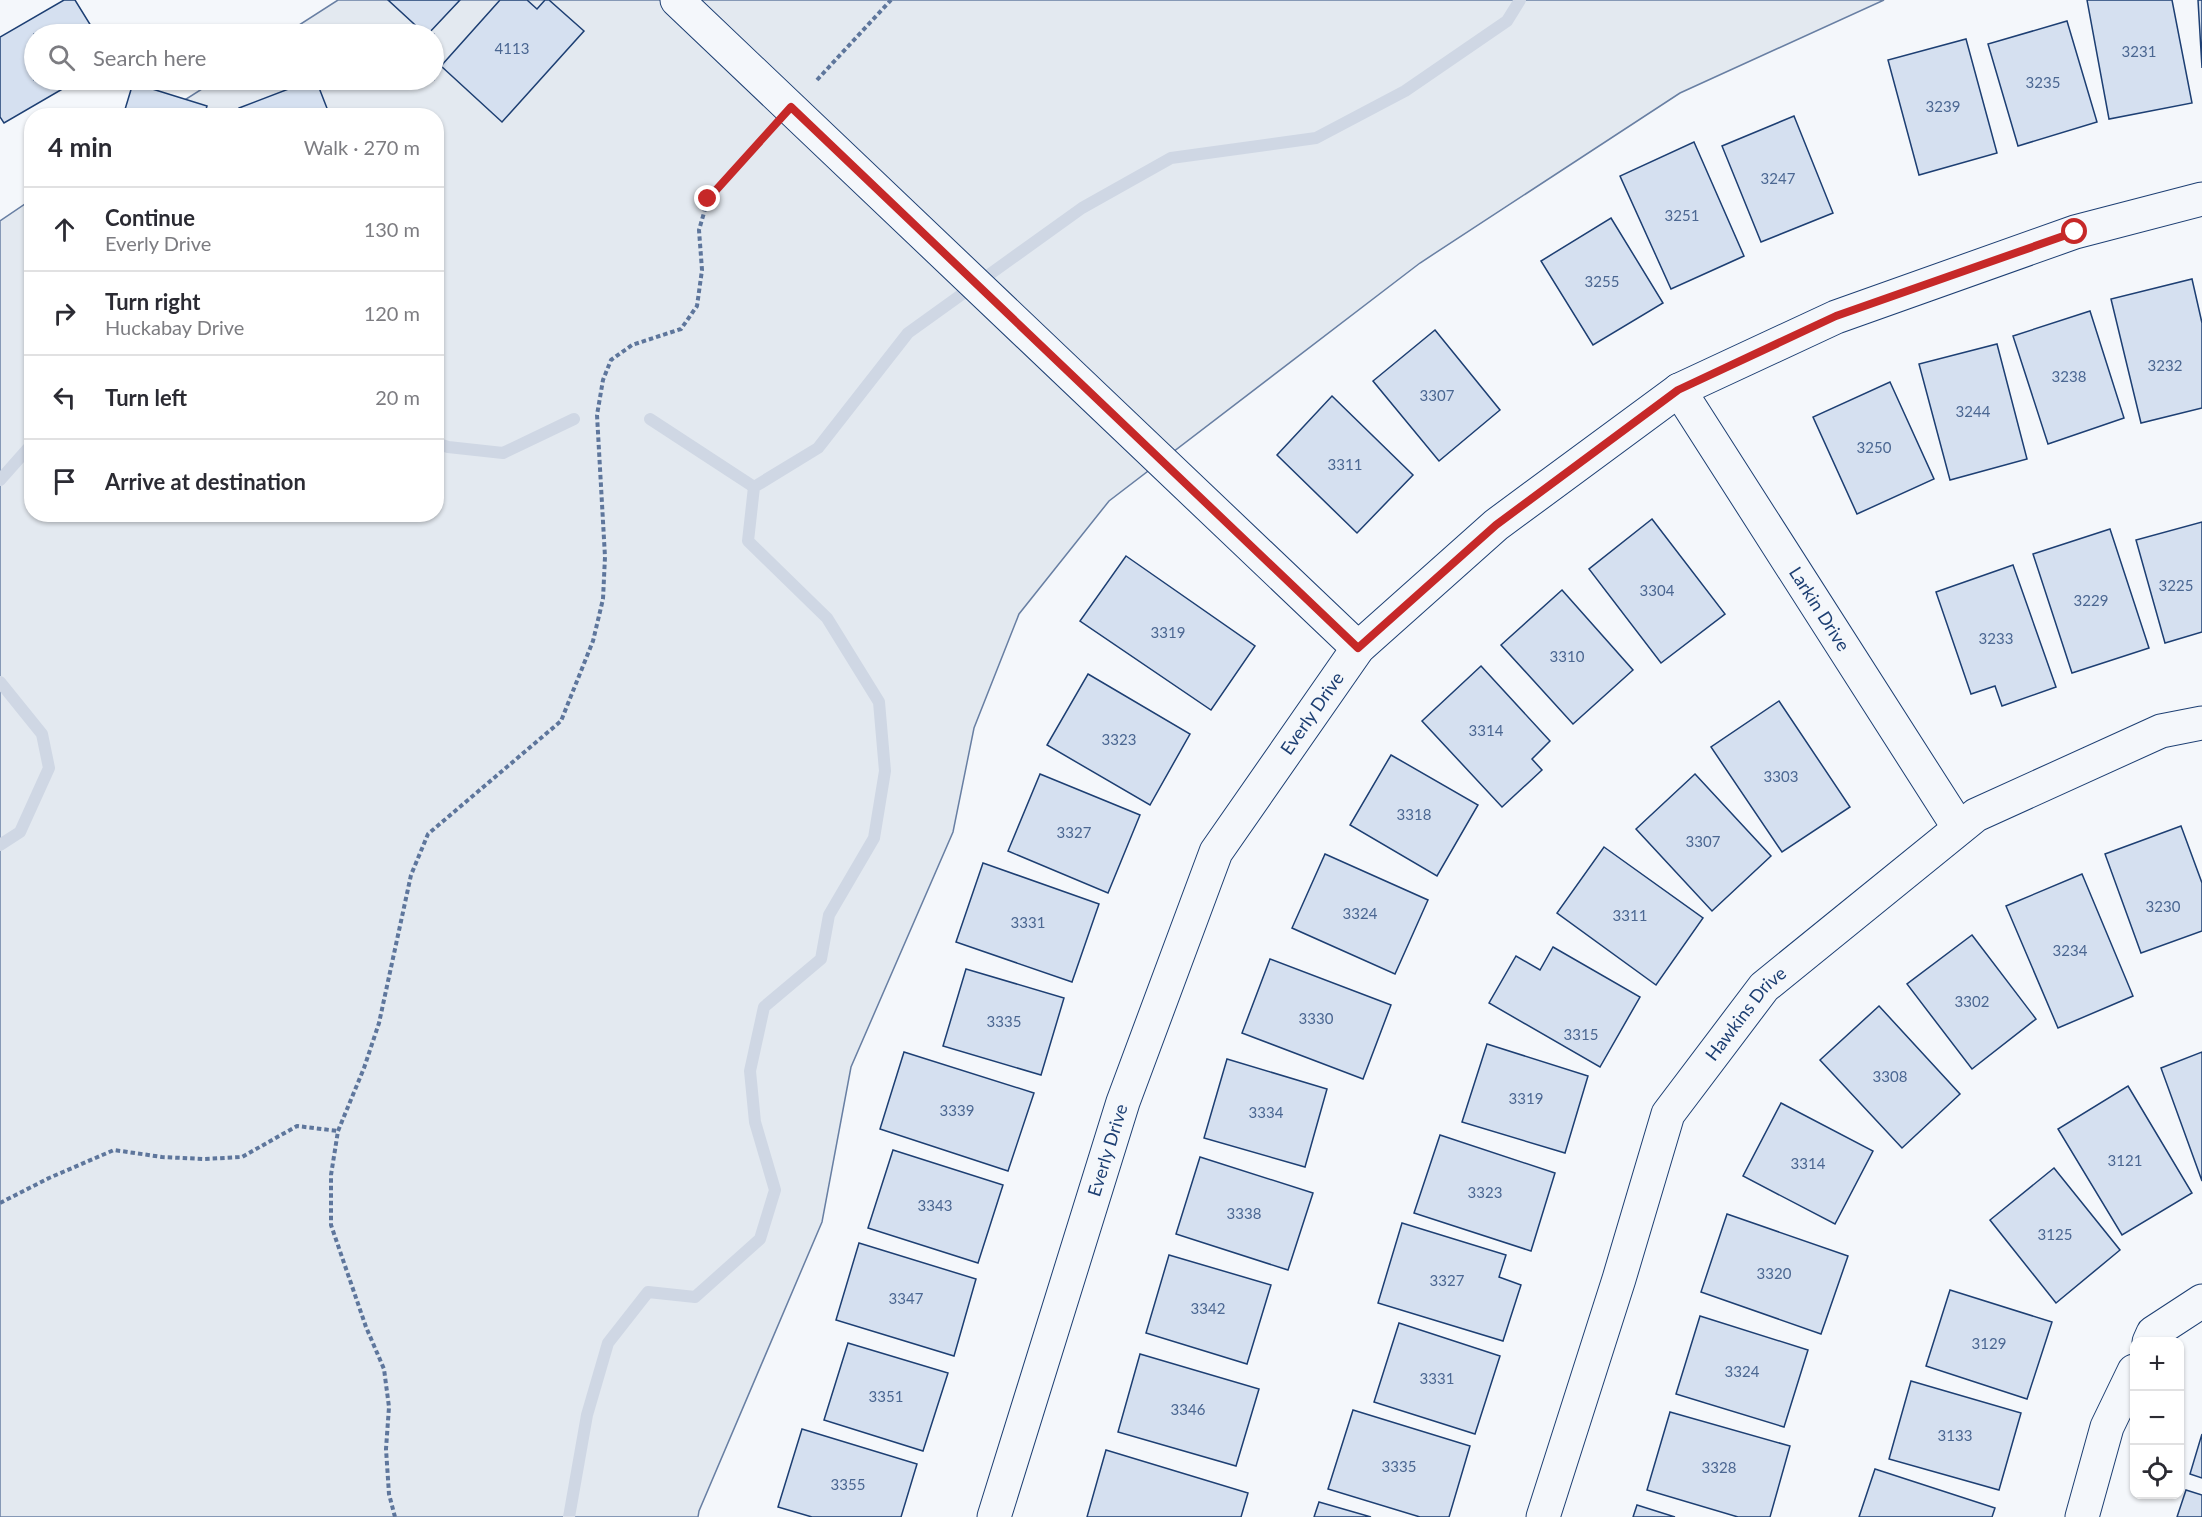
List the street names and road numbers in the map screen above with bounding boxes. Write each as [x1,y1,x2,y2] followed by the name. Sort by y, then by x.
[1785,562,1855,655] street label: Larkin Drive
[1275,667,1348,759] street label: Everly Drive
[1700,962,1790,1065] street label: Hawkins Drive
[1082,1101,1132,1199] street label: Everly Drive

